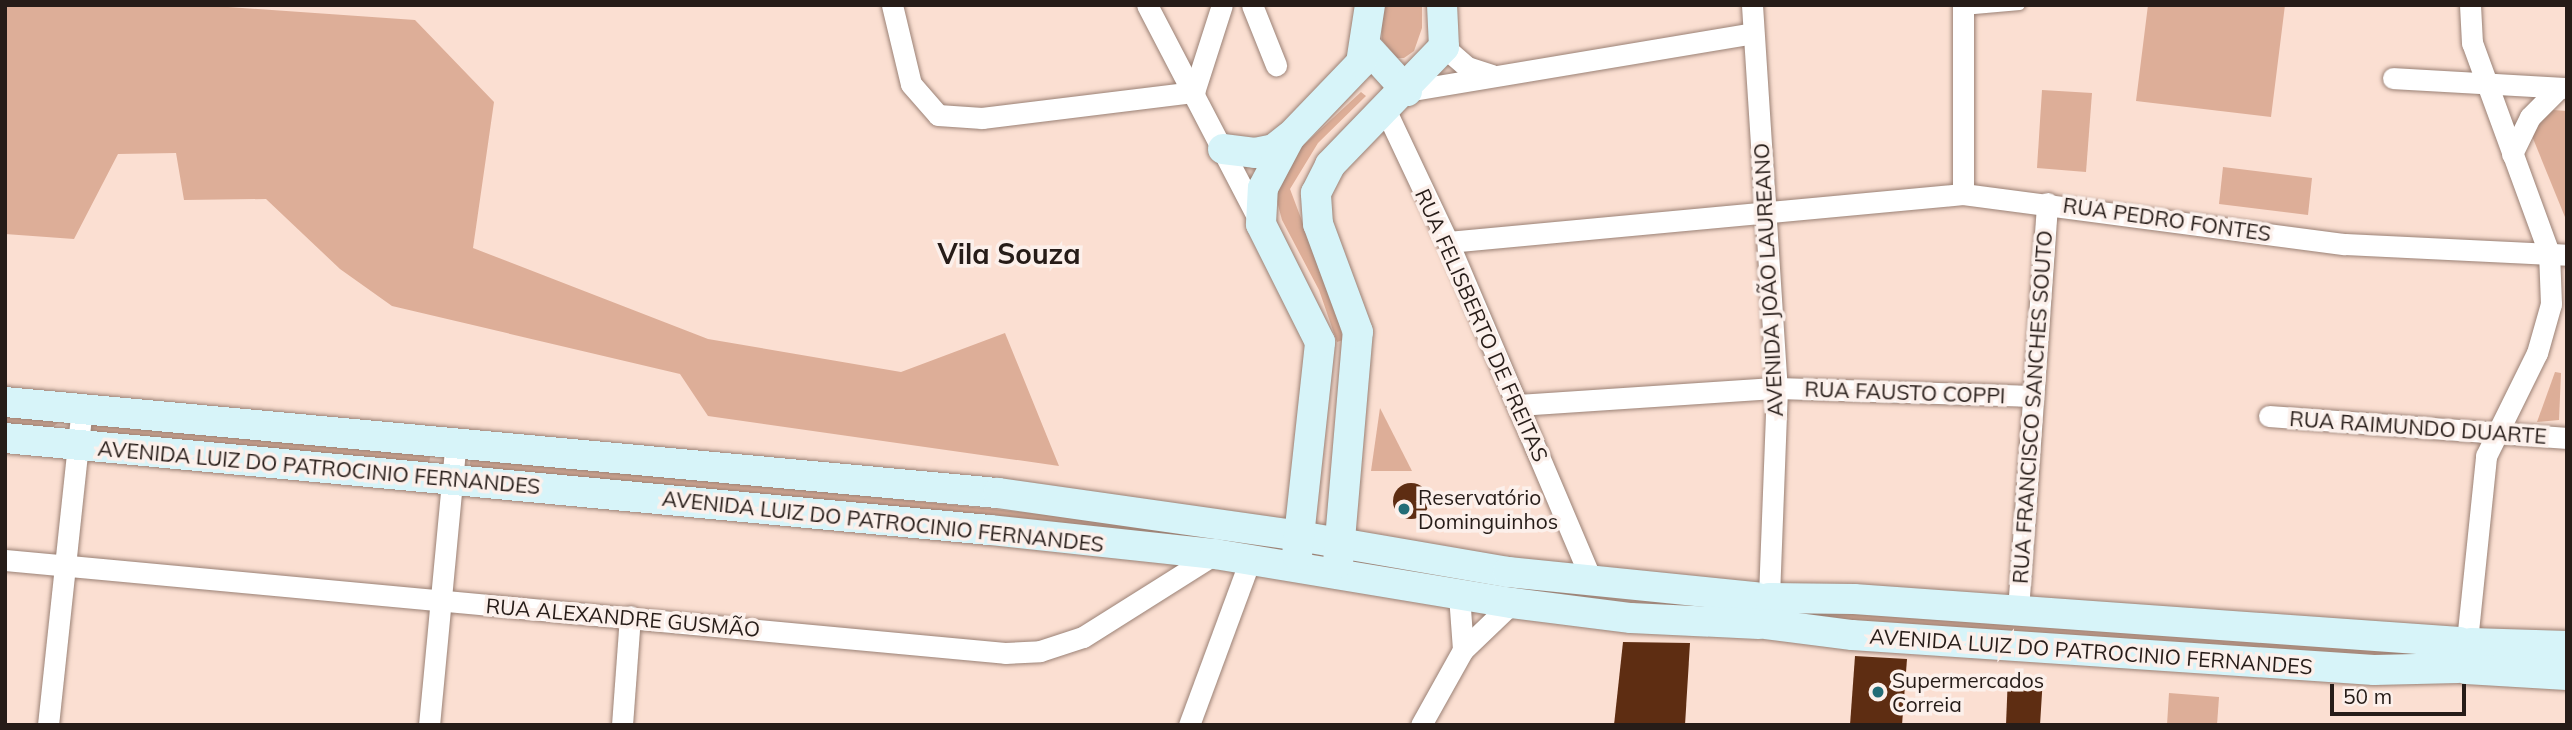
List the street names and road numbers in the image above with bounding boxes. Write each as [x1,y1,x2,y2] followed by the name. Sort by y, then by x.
[1748,142,1788,418] street label: AVENIDA JOÃO LAUREANO
[1410,185,1554,465] street label: RUA FELISBERTO DE FREITAS
[2061,192,2273,246] street label: RUA PEDRO FONTES
[2007,229,2057,585] street label: RUA FRANCISCO SANCHES SOUTO
[1804,376,2006,408] street label: RUA FAUSTO COPPI
[2289,405,2547,449] street label: RUA RAIMUNDO DUARTE
[97,435,541,499] street label: AVENIDA LUIZ DO PATROCINIO FERNANDES
[661,485,1105,557] street label: AVENIDA LUIZ DO PATROCINIO FERNANDES
[485,592,761,642] street label: RUA ALEXANDRE GUSMÃO
[1869,623,2313,679] street label: AVENIDA LUIZ DO PATROCINIO FERNANDES

